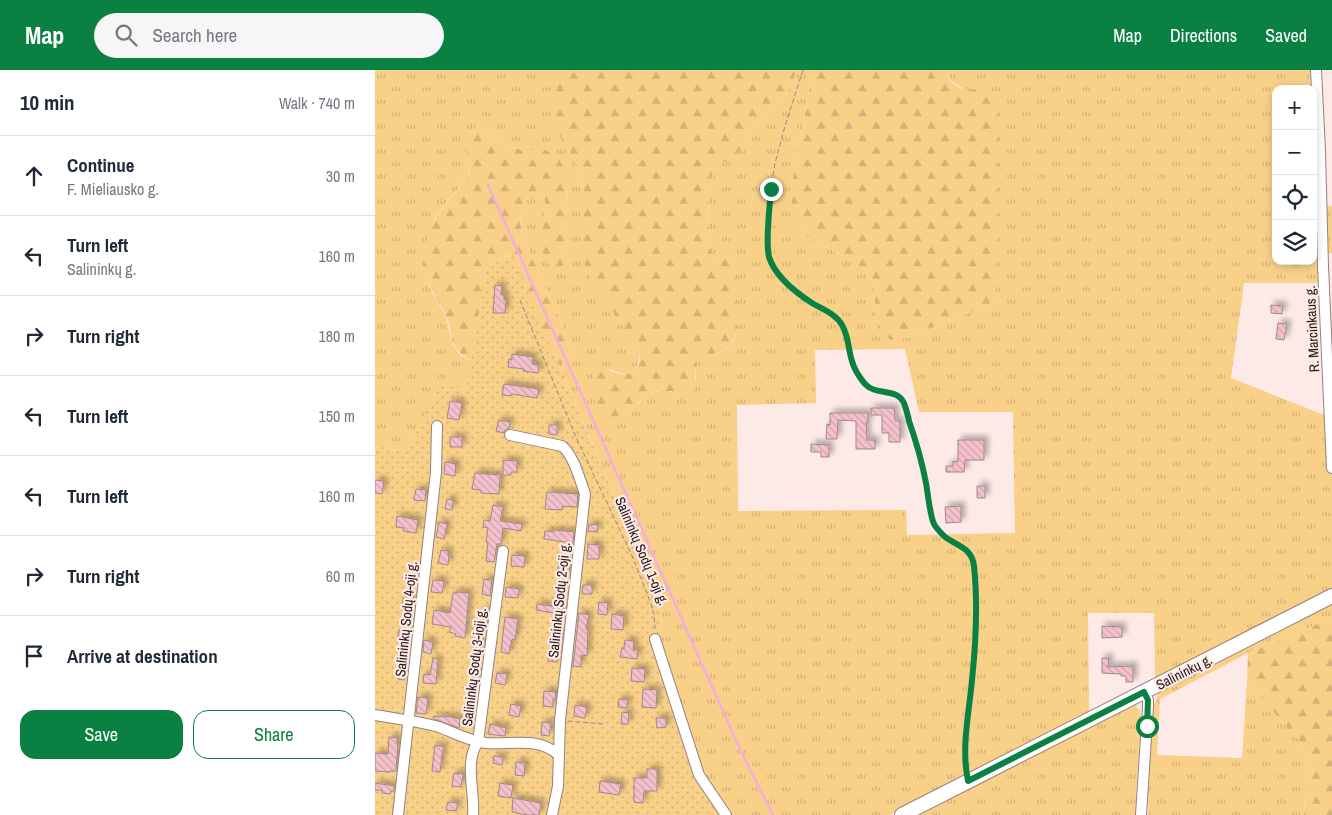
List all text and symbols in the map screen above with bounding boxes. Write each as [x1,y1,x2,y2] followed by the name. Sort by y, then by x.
[94,13,444,58] search box
[25,19,64,51] text: Map
[112,21,140,49] icon: search
[152,22,237,48] text: Search here
[1113,23,1142,48] text: Map
[1170,23,1237,48] text: Directions
[1265,23,1307,48] text: Saved
[1272,85,1317,265] map controls
[1272,85,1317,130] button: +
[20,88,75,117] text: 10 min
[279,92,355,114] text: Walk · 740 m
[1272,130,1317,175] button: −
[67,152,135,178] text: Continue
[20,162,48,190] icon: ahead
[326,165,355,187] text: 30 m
[1272,175,1317,220] button: locate
[67,178,159,200] text: F. Mieliausko g.
[760,178,783,201] route end
[1272,220,1317,265] button: layers
[67,232,128,258] text: Turn left
[20,242,48,270] icon: left
[319,245,355,267] text: 160 m
[67,258,136,280] text: Salininkų g.
[1301,285,1323,373] street label: R. Marcinkaus g.
[20,322,48,350] icon: right
[67,323,139,349] text: Turn right
[319,325,355,347] text: 180 m
[20,402,48,430] icon: left
[67,403,128,429] text: Turn left
[319,405,355,427] text: 150 m
[20,482,48,510] icon: left
[67,483,128,509] text: Turn left
[319,485,355,507] text: 160 m
[611,494,673,608] street label: Salininkų Sodų 1-oji g.
[544,541,574,659] street label: Salininkų Sodų 2-oji g.
[391,560,421,678] street label: Salininkų Sodų 4-oji g.
[20,562,48,590] icon: right
[67,563,139,589] text: Turn right
[326,565,355,587] text: 60 m
[458,607,490,727] street label: Salininkų Sodų 3-ioji g.
[20,642,48,670] icon: arrive
[67,643,218,669] text: Arrive at destination
[1153,650,1215,694] street label: Salininkų g.
[20,710,183,759] button: Save
[193,710,355,759] button: Share
[1136,715,1159,738] route start

